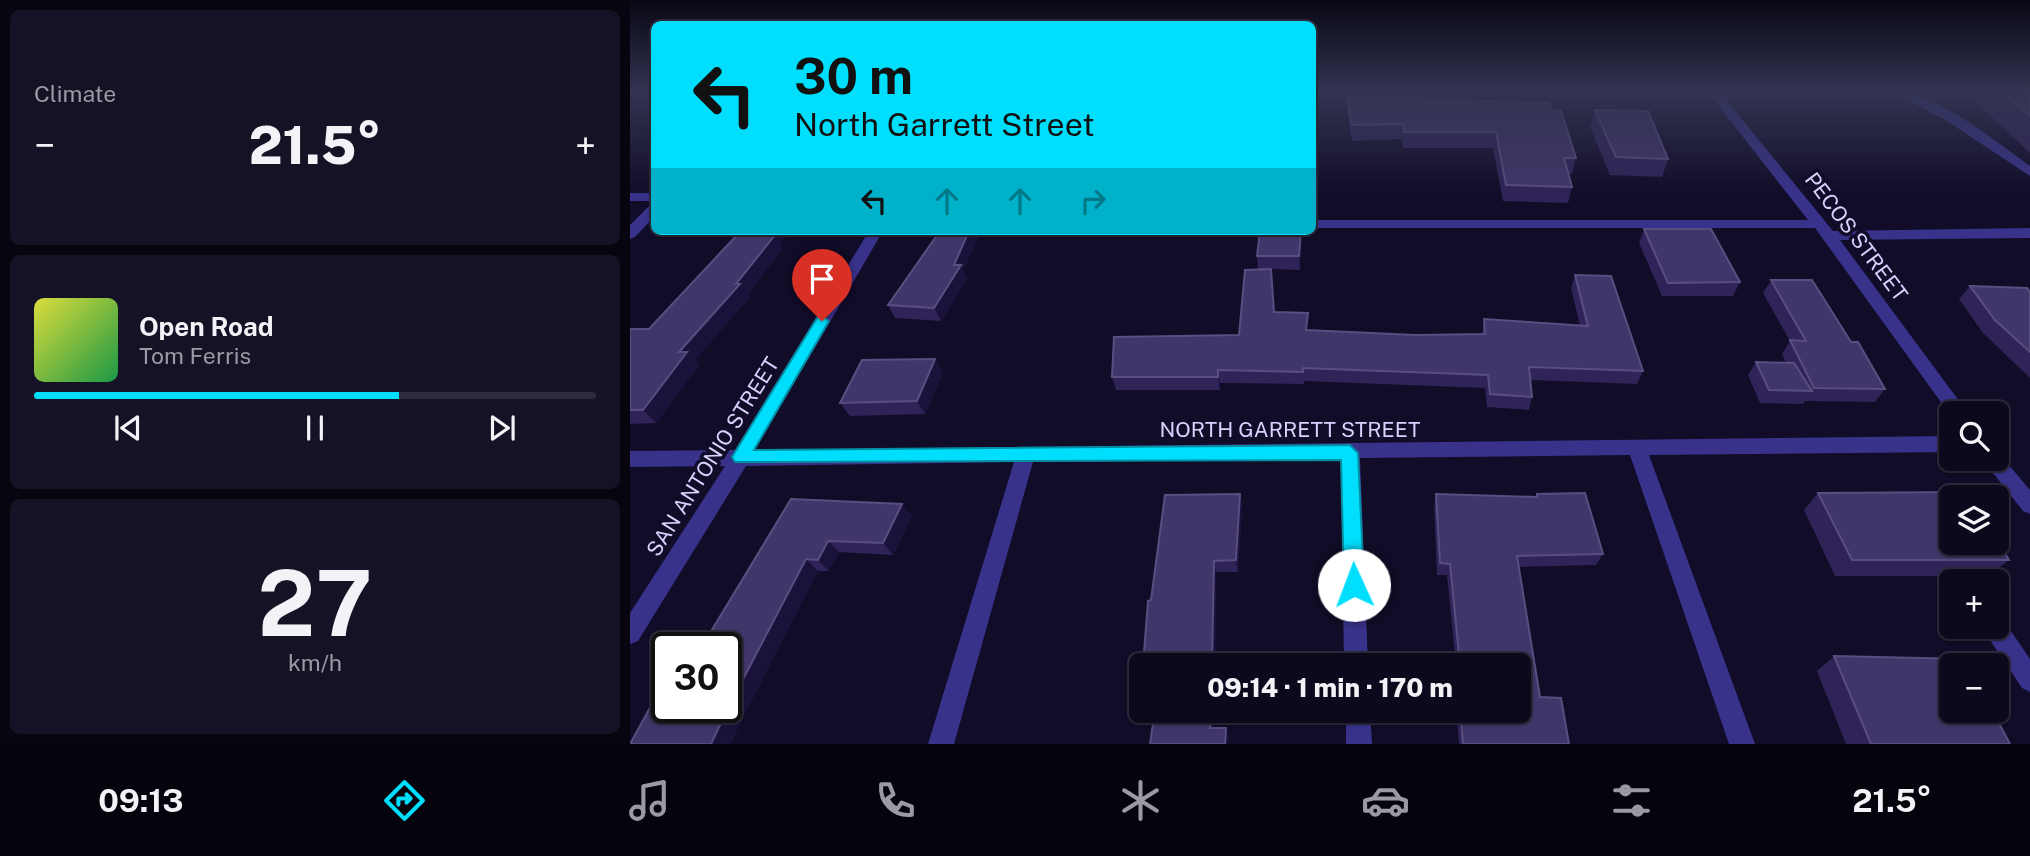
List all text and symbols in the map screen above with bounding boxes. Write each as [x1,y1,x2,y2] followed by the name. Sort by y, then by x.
[794,47,913,105] text: 30 m
[679,49,770,140] icon: left
[34,80,116,107] text: Climate
[794,106,1095,143] text: North Garrett Street
[249,115,381,176] text: 21.5°
[34,123,55,168] text: −
[575,123,596,168] text: +
[1800,167,1913,306] street label: PECOS STREET
[855,182,893,220] icon: left
[928,182,966,220] icon: ahead
[1001,182,1039,220] icon: ahead
[1074,182,1112,220] icon: right
[792,249,852,321] pin
[803,260,841,298] icon: arrive
[139,311,274,342] text: Open Road
[139,342,251,369] text: Tom Ferris
[641,353,784,561] street label: SAN ANTONIO STREET
[1939,401,2009,723] map controls
[1939,401,2009,471] button: search
[109,409,147,447] icon: previous
[296,409,334,447] icon: pause
[483,409,521,447] icon: next
[1159,417,1421,442] street label: NORTH GARRETT STREET
[1939,485,2009,555] button: layers
[1317,548,1391,622] position arrow
[258,550,372,656] text: 27
[1939,569,2009,639] button: +
[651,632,742,723] speed limit sign: 30
[288,649,342,676] text: km/h
[1939,653,2009,723] button: −
[1207,672,1453,703] text: 09:14 · 1 min · 170 m
[380,776,429,825] icon: directions
[625,776,674,825] icon: music
[871,776,920,825] icon: phone
[1116,776,1165,825] icon: climate
[1361,776,1410,825] icon: car
[1607,776,1656,825] icon: filters
[98,782,183,819] text: 09:13
[1852,782,1932,819] text: 21.5°

